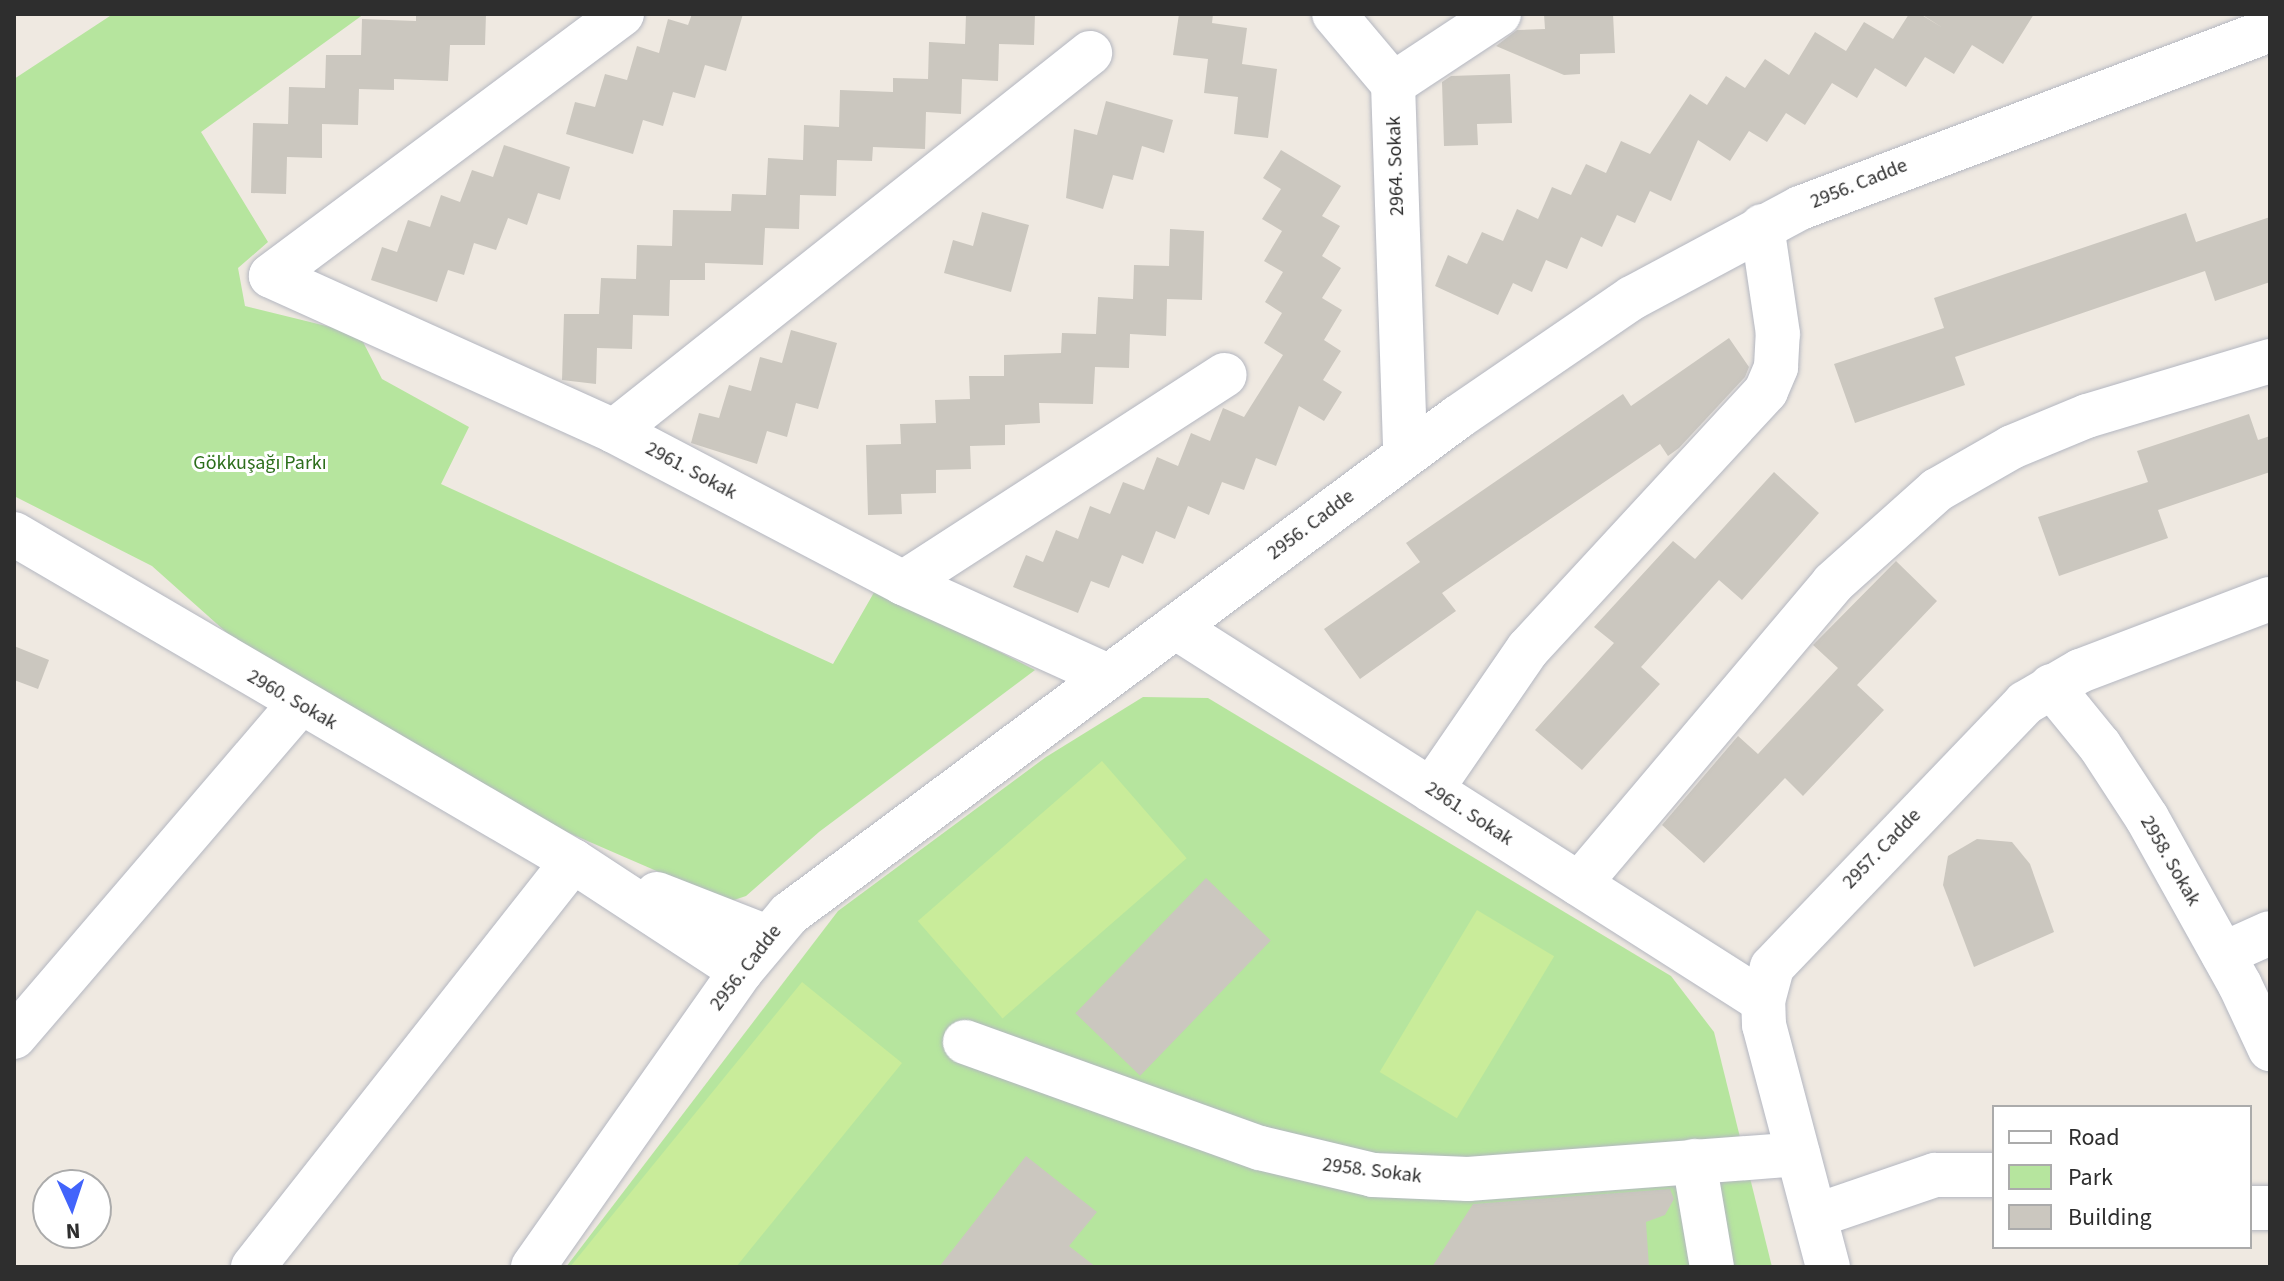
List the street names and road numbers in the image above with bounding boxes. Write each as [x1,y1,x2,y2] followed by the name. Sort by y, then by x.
[1382,116,1410,216] street label: 2964. Sokak
[1807,154,1911,214] street label: 2956. Cadde
[641,437,741,505] street label: 2961. Sokak
[1263,485,1359,565] street label: 2956. Cadde
[243,665,341,735] street label: 2960. Sokak
[1421,777,1517,851] street label: 2961. Sokak
[1838,804,1926,894] street label: 2957. Cadde
[2135,812,2205,910] street label: 2958. Sokak
[705,920,787,1016] street label: 2956. Cadde
[1321,1153,1423,1189] street label: 2958. Sokak

